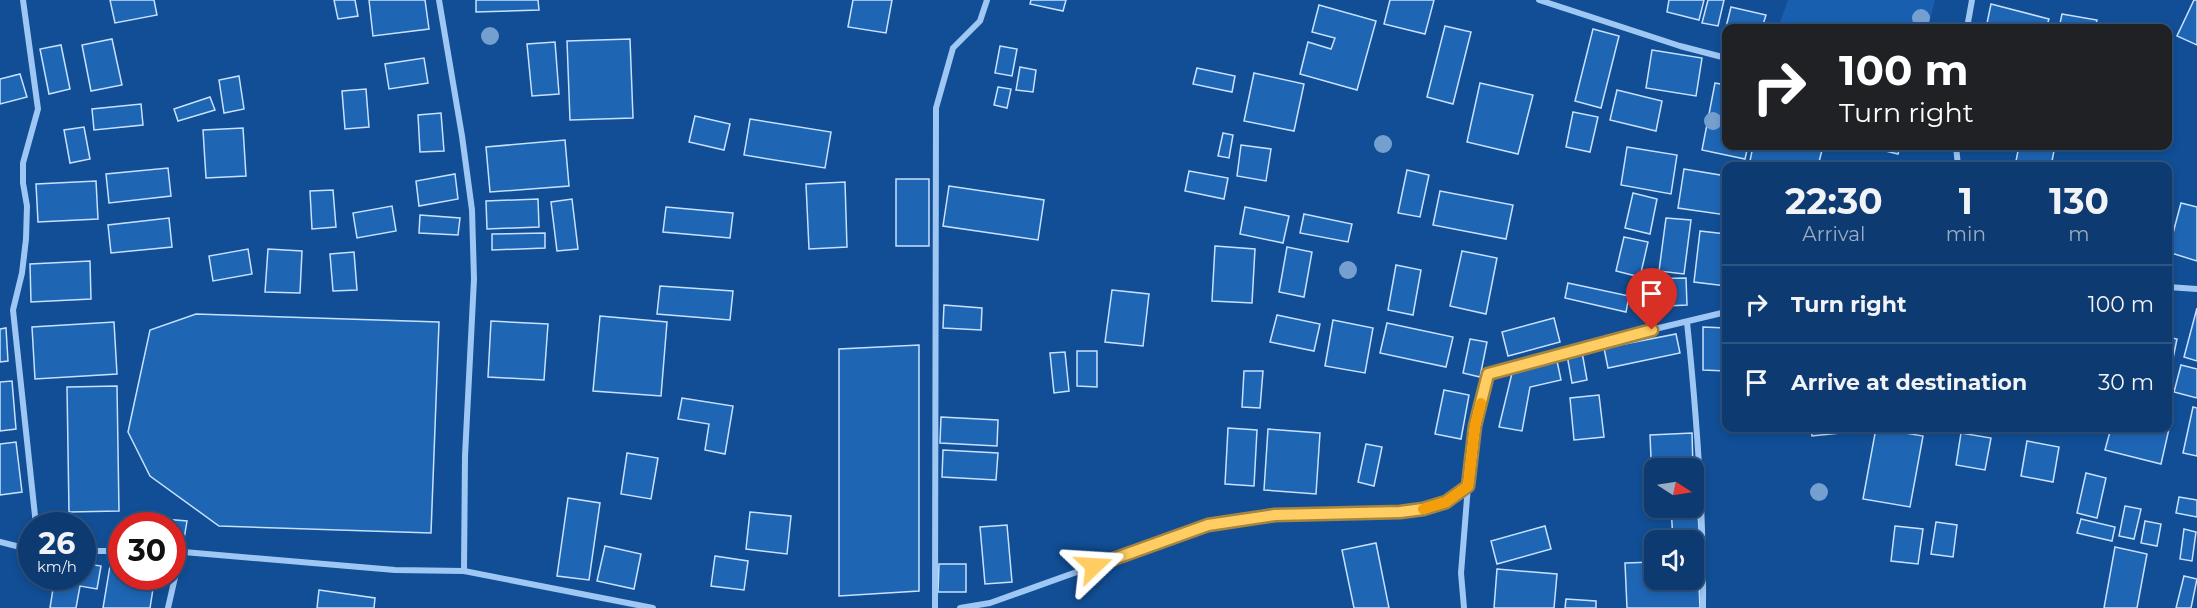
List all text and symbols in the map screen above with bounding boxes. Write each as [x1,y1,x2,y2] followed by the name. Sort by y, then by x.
[1839,44,1968,96] text: 100 m
[1740,48,1818,126] icon: right
[1839,96,1974,129] text: Turn right
[1785,179,1883,223] text: 22:30
[1959,179,1973,223] text: 1
[2049,179,2109,223] text: 130
[1802,222,1865,246] text: Arrival
[1946,222,1986,246] text: min
[2068,222,2090,246] text: m
[1626,268,1677,330] pin
[1635,277,1668,310] icon: arrive
[1740,288,1773,321] icon: right
[1791,291,1906,318] text: Turn right
[2088,291,2154,318] text: 100 m
[1740,366,1773,399] icon: arrive
[1791,369,2027,396] text: Arrive at destination
[2098,369,2154,396] text: 30 m
[1644,458,1704,518] north arrow
[1644,458,1704,590] map controls
[108,512,186,590] speed limit sign: 30
[39,525,75,562] text: 26
[1644,530,1704,590] button: sound
[1062,534,1126,598] position arrow
[37,557,77,576] text: km/h

